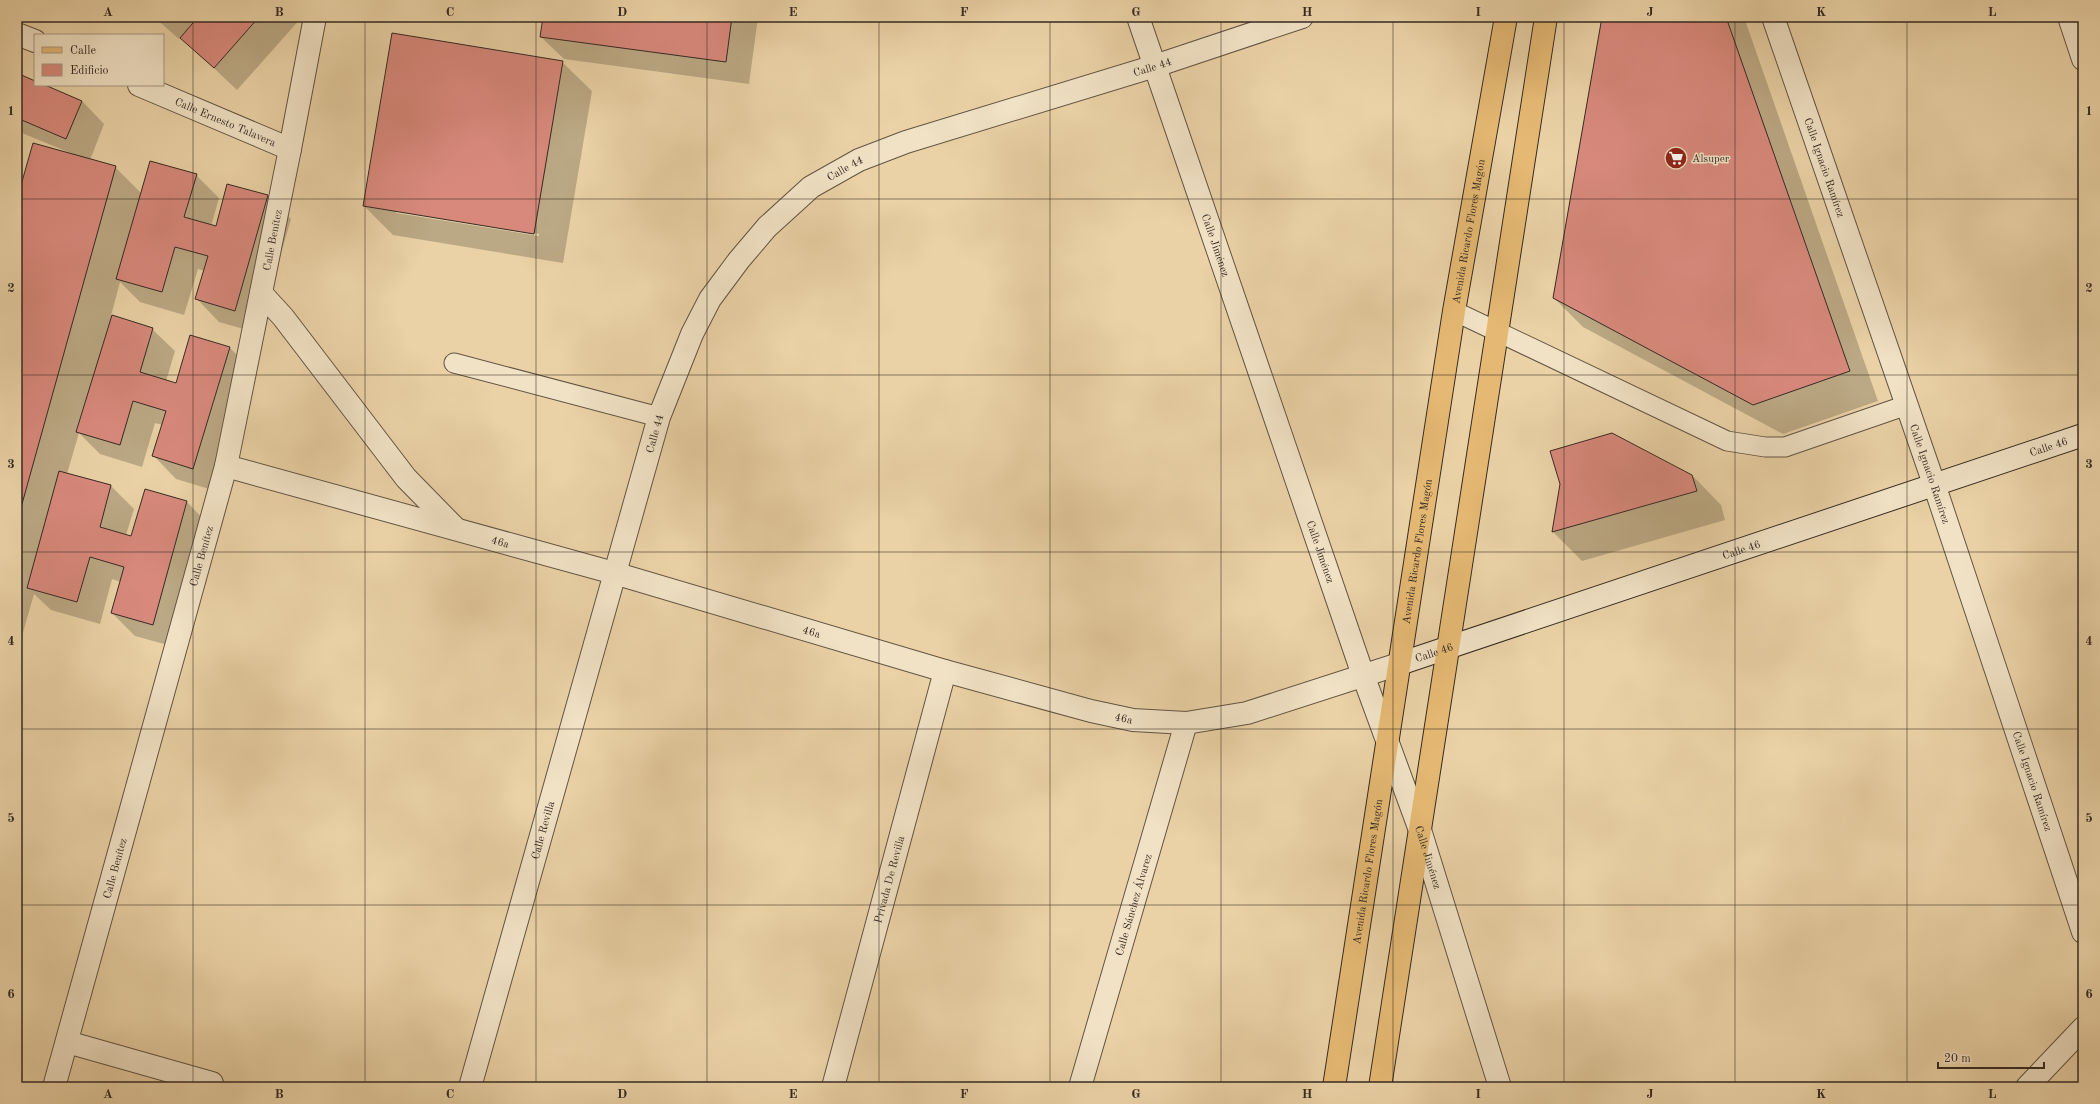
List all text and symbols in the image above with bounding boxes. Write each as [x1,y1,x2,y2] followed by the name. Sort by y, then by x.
[103,6,113,19] text: A
[274,6,284,19] text: B
[446,6,454,19] text: C
[617,6,627,19] text: D
[789,6,798,19] text: E
[960,6,969,19] text: F
[1131,6,1141,19] text: G
[1302,6,1313,19] text: H
[1475,6,1481,19] text: I
[1646,6,1654,19] text: J
[1816,6,1826,19] text: K
[1988,6,1997,19] text: L
[34,34,164,86] legend
[70,45,96,57] text: Calle
[1132,57,1173,79] street label: Calle 44
[70,65,109,77] text: Edificio
[173,97,278,149] street label: Calle Ernesto Talavera
[7,105,15,118] text: 1
[2085,105,2093,118] text: 1
[1801,117,1846,219] street label: Calle Ignacio Ramírez
[1663,145,1689,171] supermarket icon: Alsuper
[1692,154,1730,165] place label: Alsuper
[826,155,865,184] street label: Calle 44
[1451,159,1488,305] street label: Avenida Ricardo Flores Magón
[262,209,285,272] street label: Calle Benítez
[1199,213,1230,278] street label: Calle Jiménez
[7,282,15,295] text: 2
[2085,282,2093,295] text: 2
[645,413,666,455] street label: Calle 44
[1907,423,1951,525] street label: Calle Ignacio Ramírez
[2028,436,2070,459] street label: Calle 46
[7,458,15,471] text: 3
[2085,458,2093,471] text: 3
[1402,478,1435,625] street label: Avenida Ricardo Flores Magón
[1304,519,1335,585] street label: Calle Jiménez
[189,525,216,588] street label: Calle Benítez
[490,535,511,551] street label: 46a
[1721,539,1762,562] street label: Calle 46
[801,625,822,641] street label: 46a
[7,635,15,648] text: 4
[2085,635,2093,648] text: 4
[1414,642,1455,665] street label: Calle 46
[1113,712,1134,727] street label: 46a
[2010,730,2053,833] street label: Calle Ignacio Ramírez
[1352,798,1385,945] street label: Avenida Ricardo Flores Magón
[530,799,558,861] street label: Calle Revilla
[7,812,15,825] text: 5
[2085,812,2093,825] text: 5
[1412,825,1442,891] street label: Calle Jiménez
[873,834,908,925] street label: Privada De Revilla
[102,837,130,900] street label: Calle Benítez
[1115,853,1155,957] street label: Calle Sánchez Álvarez
[7,988,15,1001] text: 6
[2085,988,2093,1001] text: 6
[1938,1044,2044,1070] scale bar
[1944,1053,1971,1065] text: 20 m
[103,1088,113,1101] text: A
[274,1088,284,1101] text: B
[446,1088,454,1101] text: C
[617,1088,627,1101] text: D
[789,1088,798,1101] text: E
[960,1088,969,1101] text: F
[1131,1088,1141,1101] text: G
[1302,1088,1313,1101] text: H
[1475,1088,1481,1101] text: I
[1646,1088,1654,1101] text: J
[1816,1088,1826,1101] text: K
[1988,1088,1997,1101] text: L

